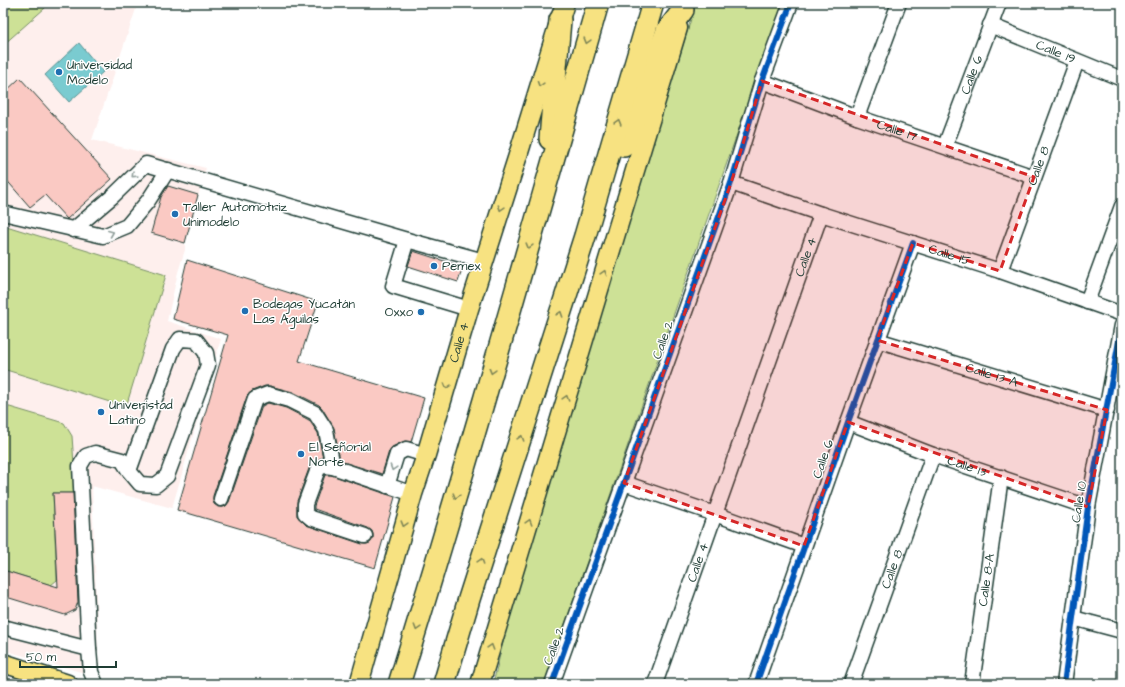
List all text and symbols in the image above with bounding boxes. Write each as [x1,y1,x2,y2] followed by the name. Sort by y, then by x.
[1033,36,1078,68] street label: Calle 19
[584,37,592,44] one-way arrow
[956,53,987,97] street label: Calle 6
[67,56,132,89] place label: Universidad Modelo
[54,67,64,77] marker: Universidad Modelo
[536,80,545,87] one-way arrow
[874,115,920,146] street label: Calle 17
[613,119,622,126] one-way arrow
[1023,143,1054,188] street label: Calle 8
[132,170,139,177] one-way arrow
[183,198,288,231] place label: Taller Automotriz Unimodelo
[497,205,506,212] one-way arrow
[170,209,180,219] marker: Taller Automotriz Unimodelo
[107,230,114,238] one-way arrow
[791,234,821,279] street label: Calle 4
[926,240,973,270] street label: Calle 15
[525,243,533,250] one-way arrow
[442,257,481,275] place label: Pemex
[429,261,439,271] marker: Pemex
[599,270,608,277] one-way arrow
[253,295,356,329] place label: Bodegas Yucatán Las Aguilas
[385,303,414,321] place label: Oxxo
[240,306,250,316] marker: Bodegas Yucatán Las Aguilas
[416,307,426,317] marker: Oxxo
[555,310,564,317] one-way arrow
[648,318,678,362] street label: Calle 2
[445,320,474,365] street label: Calle 4
[963,358,1021,392] street label: Calle 13 A
[488,367,497,374] one-way arrow
[443,382,452,389] one-way arrow
[561,394,570,401] one-way arrow
[109,396,173,429] place label: Univeristad Latino
[96,407,106,417] marker: Univeristad Latino
[516,434,524,441] one-way arrow
[808,437,838,481] street label: Calle 6
[309,438,371,471] place label: El Señorial Norte
[296,449,306,459] marker: El Señorial Norte
[945,451,989,481] street label: Calle 13
[389,465,397,472] one-way arrow
[1067,480,1091,524] street label: Calle 10
[452,492,461,499] one-way arrow
[524,519,533,526] one-way arrow
[400,520,409,527] one-way arrow
[683,540,713,585] street label: Calle 4
[877,546,908,591] street label: Calle 8
[974,552,999,608] street label: Calle 8-A
[476,558,485,565] one-way arrow
[413,624,422,631] one-way arrow
[539,624,569,668] street label: Calle 2
[20,643,116,669] scale bar
[486,643,495,650] one-way arrow
[26,649,57,666] text: 50 m

